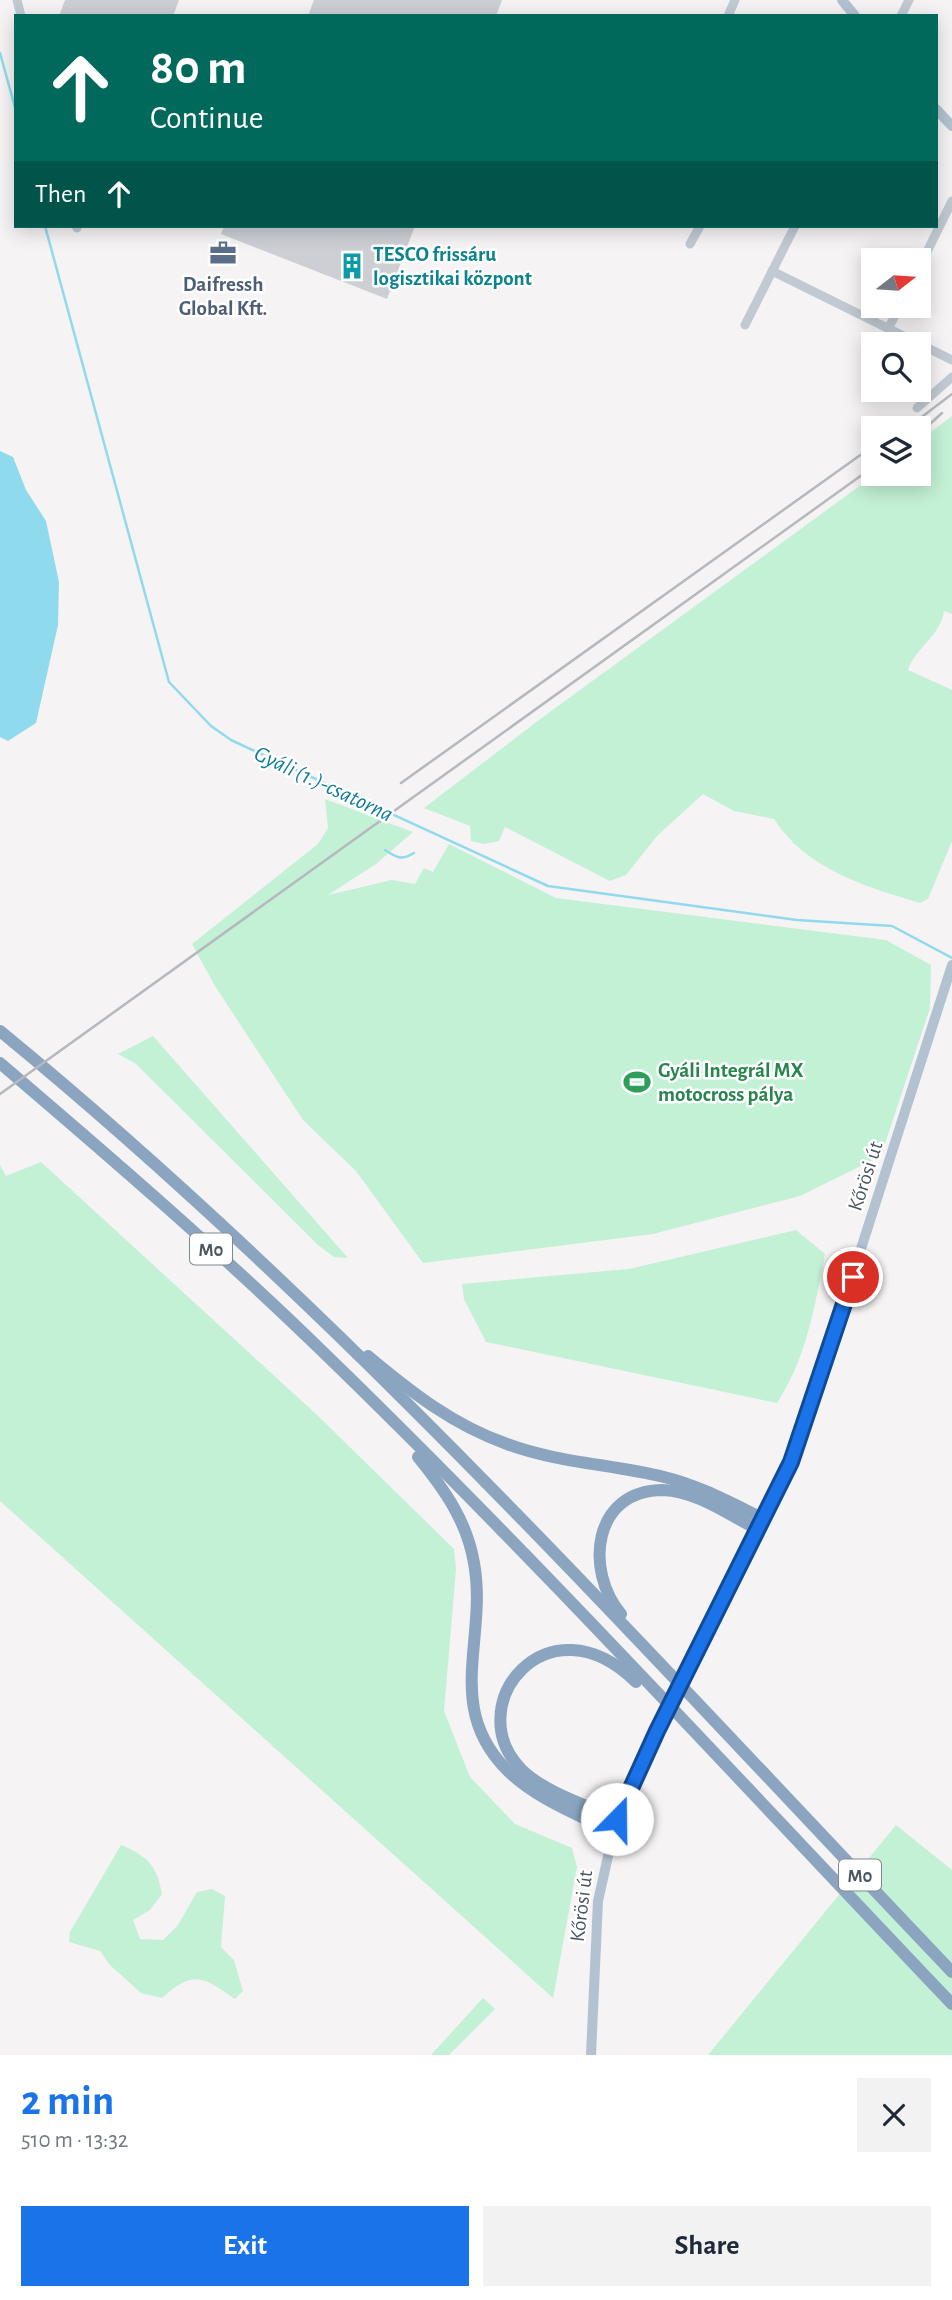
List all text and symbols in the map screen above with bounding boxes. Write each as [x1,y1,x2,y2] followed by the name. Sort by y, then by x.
[35,42,126,133] icon: ahead
[150,44,247,93] text: 80 m
[150,102,263,134] text: Continue
[100,175,138,213] icon: ahead
[35,181,86,207] text: Then
[208,238,238,268] office icon: Daifressh Global Kft.
[373,244,532,289] place label: TESCO frissáru logisztikai központ
[861,248,931,318] north arrow
[861,248,931,486] map controls
[337,251,367,281] building icon: TESCO frissáru logisztikai központ
[179,274,267,319] place label: Daifressh Global Kft.
[861,332,931,402] button: search
[861,416,931,486] button: layers
[250,742,396,827] water label: Gyáli (1.)-csatorna
[658,1060,804,1105] place label: Gyáli Integrál MX motocross pálya
[622,1067,652,1097] sports icon: Gyáli Integrál MX motocross pálya
[844,1138,887,1214] street label: Kőrösi út
[190,1233,232,1264] road number: M0
[823,1247,883,1307] pin
[834,1258,872,1296] icon: arrive
[580,1782,654,1856] position arrow
[839,1859,881,1890] road number: M0
[567,1869,596,1943] street label: Kőrösi út
[857,2078,931,2152] button: close
[21,2080,114,2122] text: 2 min
[21,2129,128,2152] text: 510 m · 13:32
[21,2206,469,2286] button: Exit
[483,2206,931,2286] button: Share

